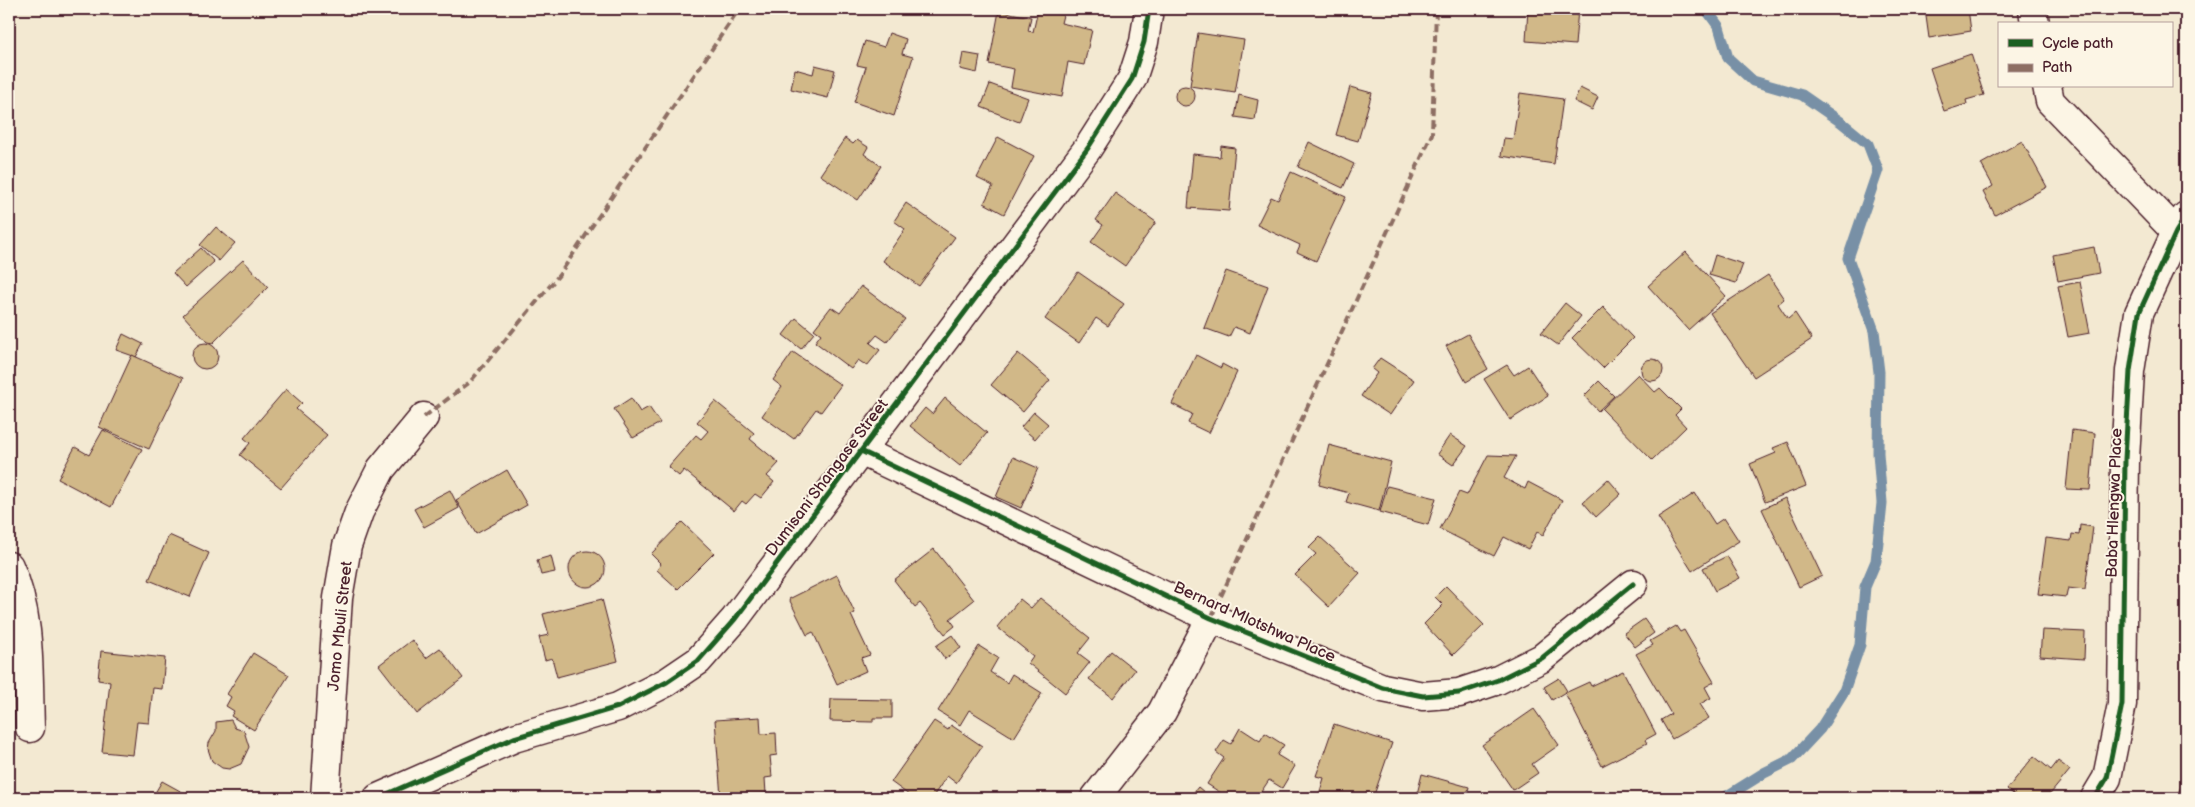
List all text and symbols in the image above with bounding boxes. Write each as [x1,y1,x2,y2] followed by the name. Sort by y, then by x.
[1998,22,2172,88] legend
[2042,34,2113,53] text: Cycle path
[2042,58,2072,77] text: Path
[762,396,892,560] street label: Dumisani Shangase Street
[2102,427,2127,578] street label: Baba Hlengwa Place
[324,560,357,692] street label: Jomo Mbuli Street
[1170,578,1339,667] street label: Bernard Mlotshwa Place

